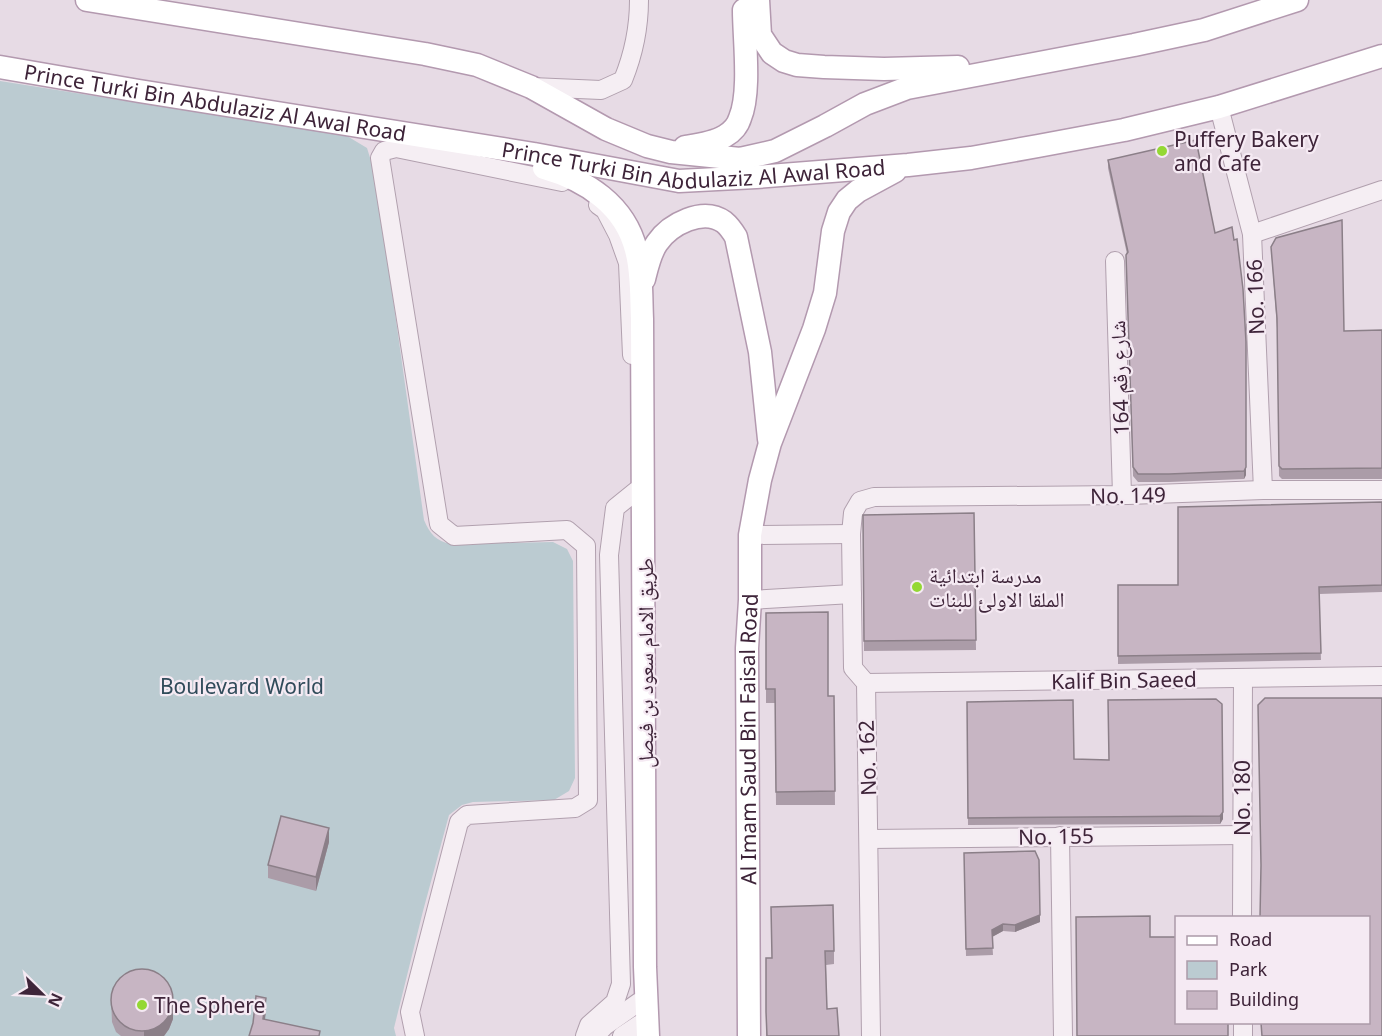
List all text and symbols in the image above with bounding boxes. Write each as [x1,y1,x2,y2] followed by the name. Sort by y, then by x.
[22,57,408,147] street label: Prince Turki Bin Abdulaziz Al Awal Road
[1174,125,1319,177] place label: Puffery Bakery and Cafe
[500,135,886,196] street label: Prince Turki Bin Abdulaziz Al Awal Road
[1155,144,1169,158] marker: Puffery Bakery and Cafe
[1240,259,1270,335] street label: No. 166
[1103,320,1136,436] street label: شارع رقم 164
[1090,480,1166,510] street label: No. 149
[631,558,660,768] street label: طريق الامام سعود بن فيصل
[929,561,1065,613] place label: مدرسة ابتدائية الملقا الاولئ للبنات
[910,580,924,594] marker: مدرسة ابتدائية الملقا الاولئ للبنات
[733,593,764,885] street label: Al Imam Saud Bin Faisal Road
[1051,665,1197,695] street label: Kalif Bin Saeed
[160,672,324,700] park label: Boulevard World
[852,720,882,796] street label: No. 162
[1228,760,1256,836] street label: No. 180
[1018,821,1094,851] street label: No. 155
[1175,916,1370,1024] legend
[1229,927,1272,951] text: Road
[1229,957,1267,981] text: Park
[12,964,72,1024] north arrow
[1229,987,1299,1011] text: Building
[43,990,68,1011] text: N
[154,991,265,1019] place label: The Sphere
[135,998,149,1012] marker: The Sphere

